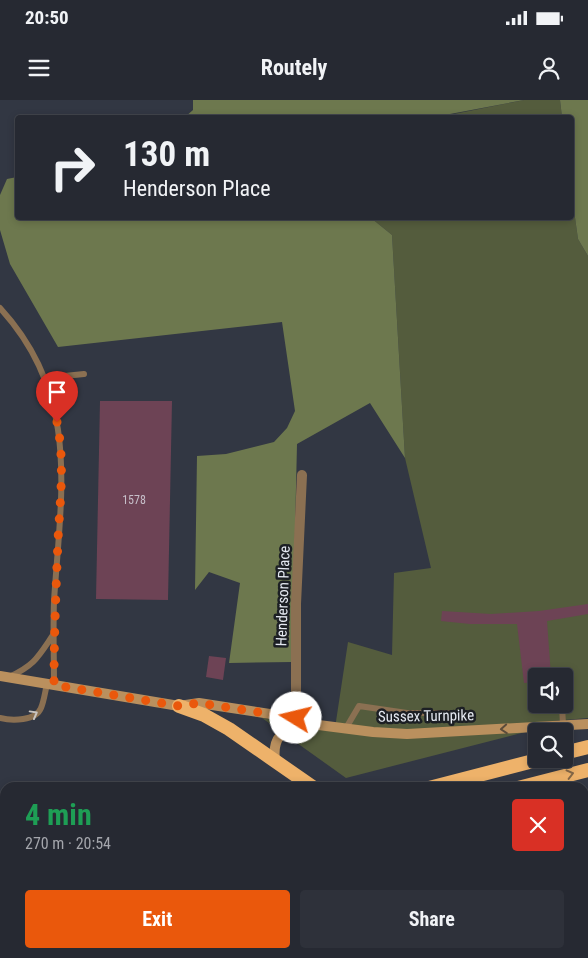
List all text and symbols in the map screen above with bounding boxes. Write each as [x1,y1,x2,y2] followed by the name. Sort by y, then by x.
[25,6,69,29] text: 20:50
[25,54,53,82] icon: menu
[535,54,563,82] icon: person
[261,55,327,80] text: Routely
[123,134,210,175] text: 130 m
[40,135,105,200] icon: right
[123,176,271,201] text: Henderson Place
[36,371,78,422] pin
[43,378,71,406] icon: arrive
[122,493,146,507] house number: 1578
[272,545,294,647] street label: Henderson Place
[528,668,573,768] map controls
[528,668,573,713] button: sound
[269,691,321,743] position arrow
[378,706,474,726] street label: Sussex Turnpike
[28,710,37,720] one-way arrow
[528,723,573,768] button: search
[500,724,508,735] one-way arrow
[565,769,574,780] one-way arrow
[25,797,92,832] text: 4 min
[512,799,564,851] button: close
[25,834,111,853] text: 270 m · 20:54
[25,890,290,948] button: Exit
[300,890,564,948] button: Share

